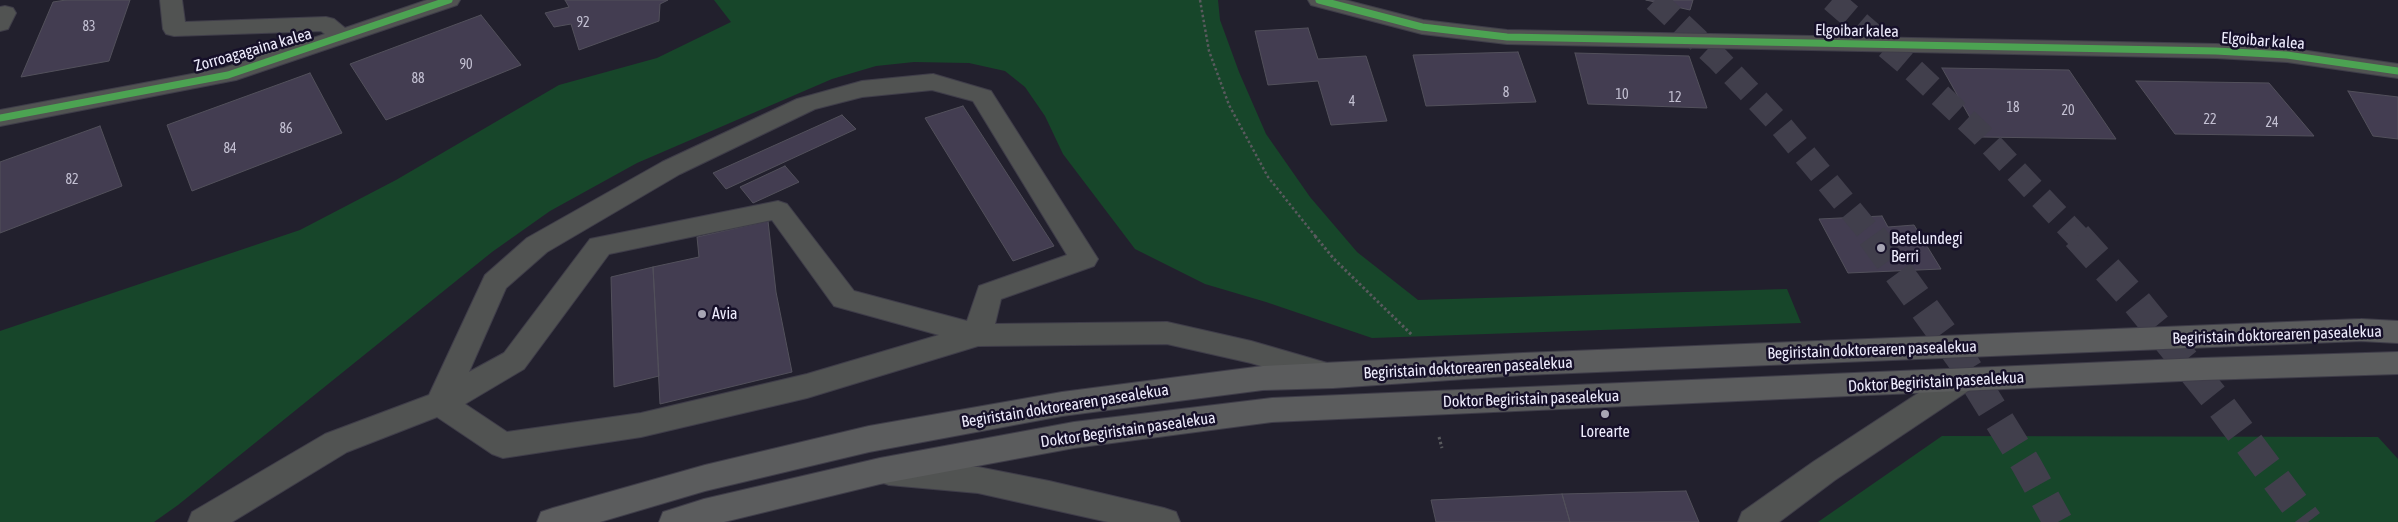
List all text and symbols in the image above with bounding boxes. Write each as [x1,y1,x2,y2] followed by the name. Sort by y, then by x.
[576,15,590,31] house number: 92
[82,19,96,35] house number: 83
[1815,21,1899,41] street label: Elgoibar kalea
[192,24,314,76] street label: Zorroagagaina kalea
[2221,29,2305,53] street label: Elgoibar kalea
[459,57,473,73] house number: 90
[411,71,425,87] house number: 88
[1503,85,1509,101] house number: 8
[1615,87,1629,103] house number: 10
[1668,90,1682,106] house number: 12
[1349,94,1355,110] house number: 4
[2006,100,2020,116] house number: 18
[2061,103,2075,119] house number: 20
[2203,112,2217,128] house number: 22
[2265,115,2279,131] house number: 24
[279,121,293,137] house number: 86
[223,141,237,157] house number: 84
[65,172,79,188] house number: 82
[1891,229,1963,267] place label: Betelundegi Berri
[1875,242,1887,254] marker: Betelundegi Berri
[712,304,738,324] place label: Avia
[696,308,708,320] marker: Avia
[2172,322,2382,348] street label: Begiristain doktorearen pasealekua
[1767,337,1977,363] street label: Begiristain doktorearen pasealekua
[1363,353,1573,383] street label: Begiristain doktorearen pasealekua
[1847,368,2025,396] street label: Doktor Begiristain pasealekua
[960,380,1170,432] street label: Begiristain doktorearen pasealekua
[1442,386,1620,412] street label: Doktor Begiristain pasealekua
[1039,408,1217,452] street label: Doktor Begiristain pasealekua
[1599,408,1611,420] marker: Lorearte
[1580,422,1630,442] place label: Lorearte

